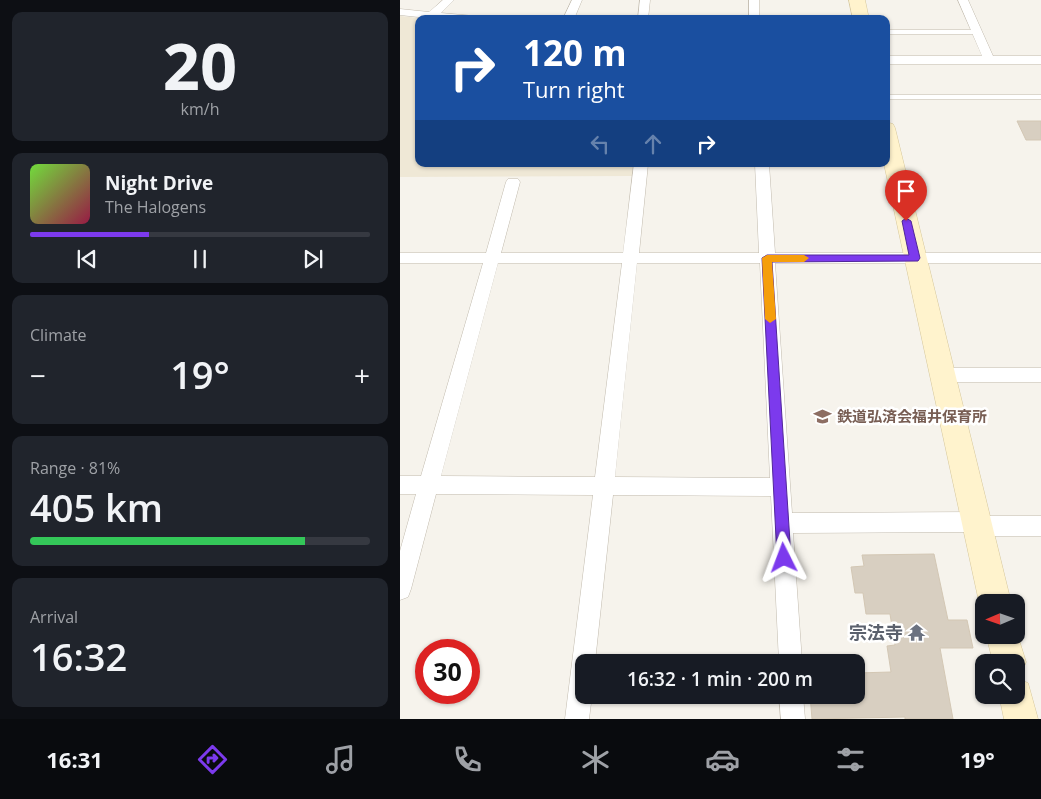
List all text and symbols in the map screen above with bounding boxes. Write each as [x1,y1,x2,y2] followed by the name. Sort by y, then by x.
[163,21,237,109] text: 20
[523,29,627,76] text: 120 m
[440,35,505,100] icon: right
[523,74,625,104] text: Turn right
[181,98,219,120] text: km/h
[586,130,614,158] icon: left
[639,130,667,158] icon: ahead
[692,130,720,158] icon: right
[105,170,213,196] text: Night Drive
[885,170,927,221] pin
[892,177,920,205] icon: arrive
[105,196,206,218] text: The Halogens
[73,245,101,273] icon: previous
[186,245,214,273] icon: pause
[299,245,327,273] icon: next
[30,324,87,346] text: Climate
[170,348,230,400] text: 19°
[30,356,46,394] text: −
[354,356,370,394] text: +
[813,406,833,426] school or university icon: 鉄道弘済会福井保育所
[837,406,987,426] place label: 鉄道弘済会福井保育所
[30,457,120,479] text: Range · 81%
[30,481,163,533] text: 405 km
[757,531,809,583] position arrow
[975,594,1025,644] north arrow
[975,594,1025,704] map controls
[30,606,78,628] text: Arrival
[849,620,903,644] place label: 宗法寺
[907,622,927,642] temple icon: 宗法寺
[30,630,127,682] text: 16:32
[415,639,480,704] speed limit sign: 30
[975,654,1025,704] button: search
[627,666,813,692] text: 16:32 · 1 min · 200 m
[195,742,230,777] icon: directions
[323,742,358,777] icon: music
[450,742,485,777] icon: phone
[578,742,613,777] icon: climate
[705,742,740,777] icon: car
[833,742,868,777] icon: filters
[46,744,103,774] text: 16:31
[960,744,995,774] text: 19°

